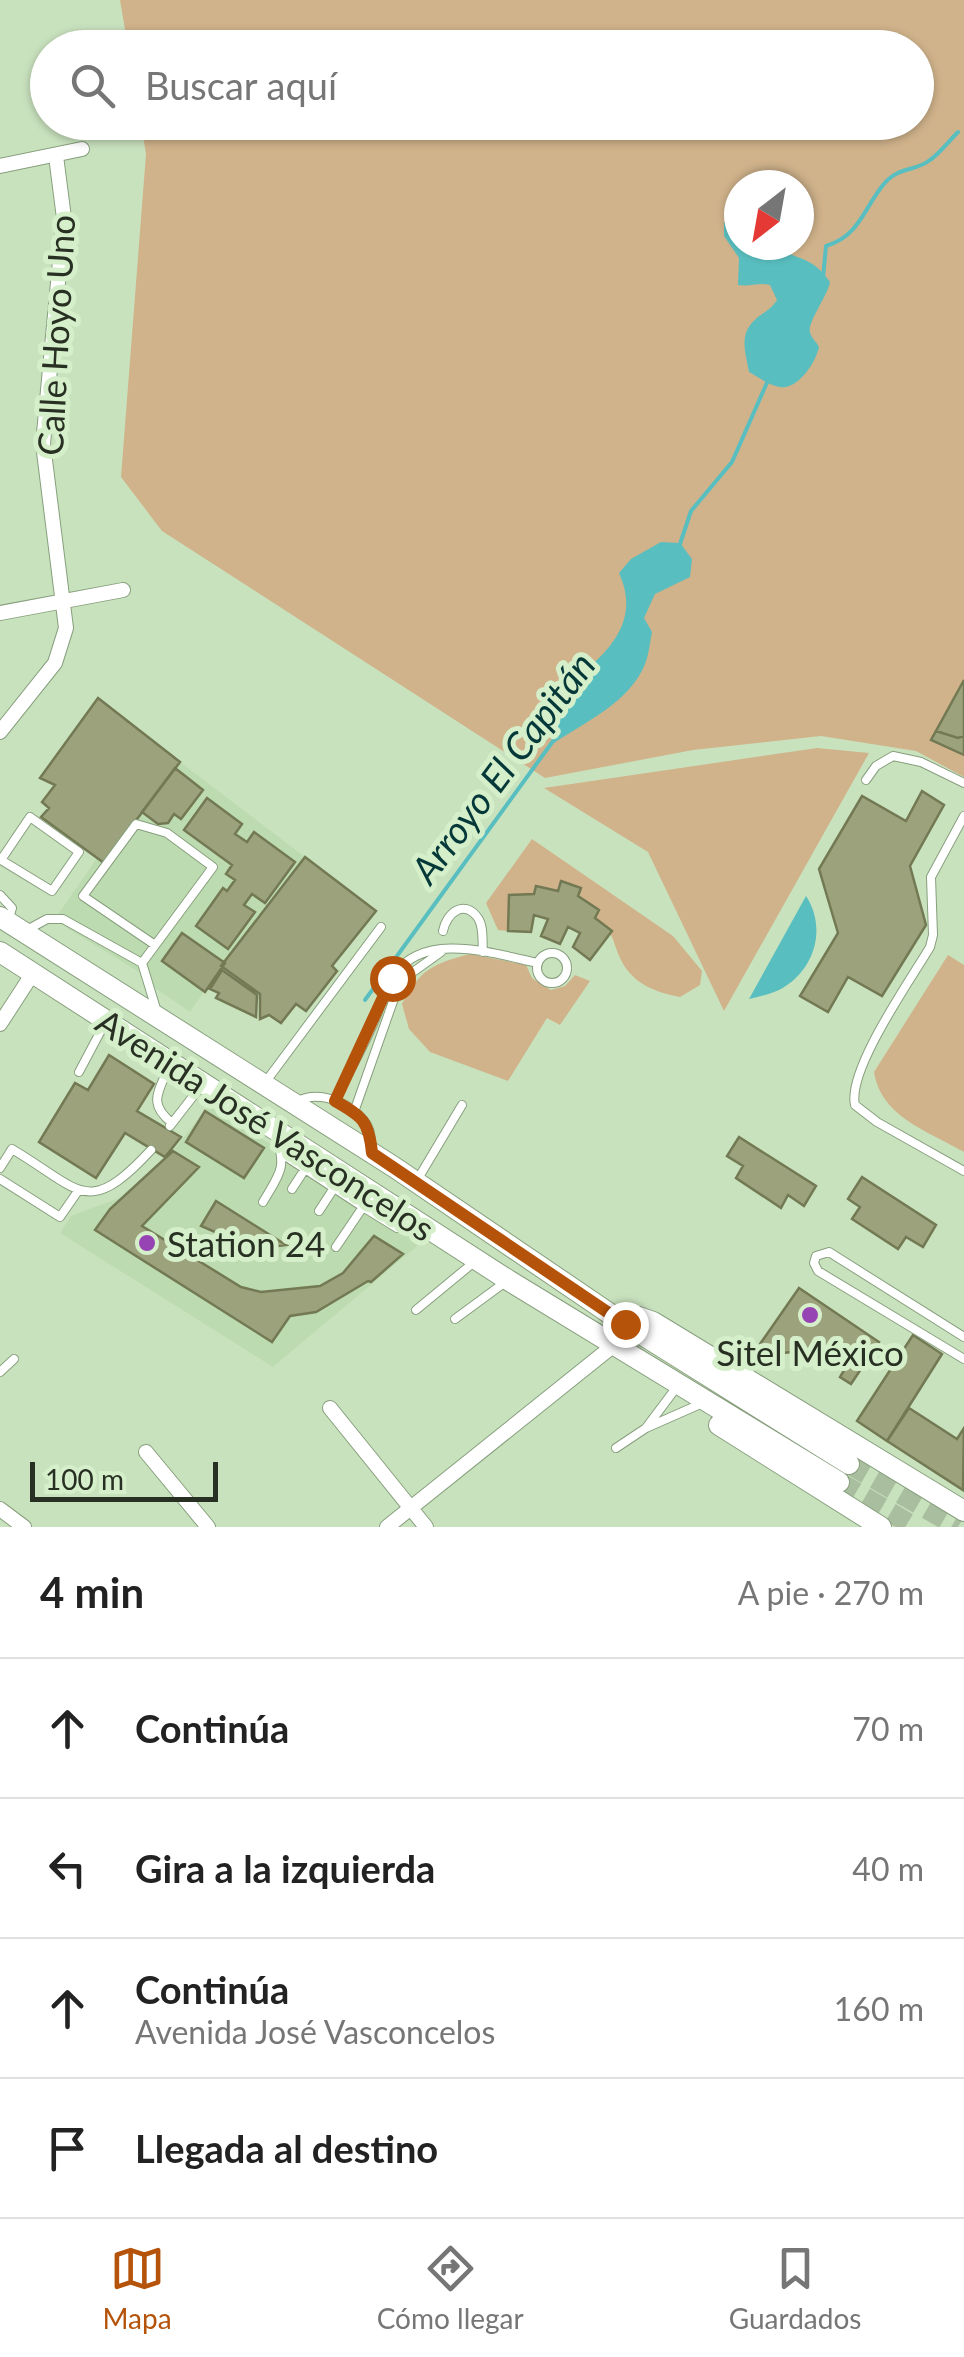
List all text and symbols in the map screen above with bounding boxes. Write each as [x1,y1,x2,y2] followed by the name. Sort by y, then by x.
[30,30,934,140] search box
[65,58,120,113] icon: search
[145,62,337,108] text: Buscar aquí
[724,170,814,260] north arrow
[28,213,82,457] street label: Calle Hoyo Uno
[399,643,604,893] water label: Arroyo El Capitán
[370,956,416,1002] route start
[89,999,443,1249] street label: Avenida José Vasconcelos
[167,1222,325,1264] place label: Station 24
[136,1232,158,1254] marker: Station 24
[603,1302,649,1348] route end
[799,1304,821,1326] marker: Sitel México
[716,1331,904,1373] place label: Sitel México
[30,1457,218,1502] scale bar
[45,1462,124,1496] text: 100 m
[40,1567,144,1617] text: 4 min
[738,1573,924,1612] text: A pie · 270 m
[40,1701,95,1756] icon: ahead
[135,1705,289,1751] text: Continúa
[852,1709,924,1748] text: 70 m
[40,1841,95,1896] icon: left
[135,1845,435,1891] text: Gira a la izquierda
[852,1849,924,1888] text: 40 m
[135,1966,289,2012] text: Continúa
[40,1981,95,2036] icon: ahead
[834,1989,924,2028] text: 160 m
[135,2012,495,2051] text: Avenida José Vasconcelos
[40,2121,95,2176] icon: arrive
[135,2125,438,2171] text: Llegada al destino
[103,2241,172,2335] tab: Mapa
[377,2241,524,2335] tab: Cómo llegar
[729,2241,861,2335] tab: Guardados

